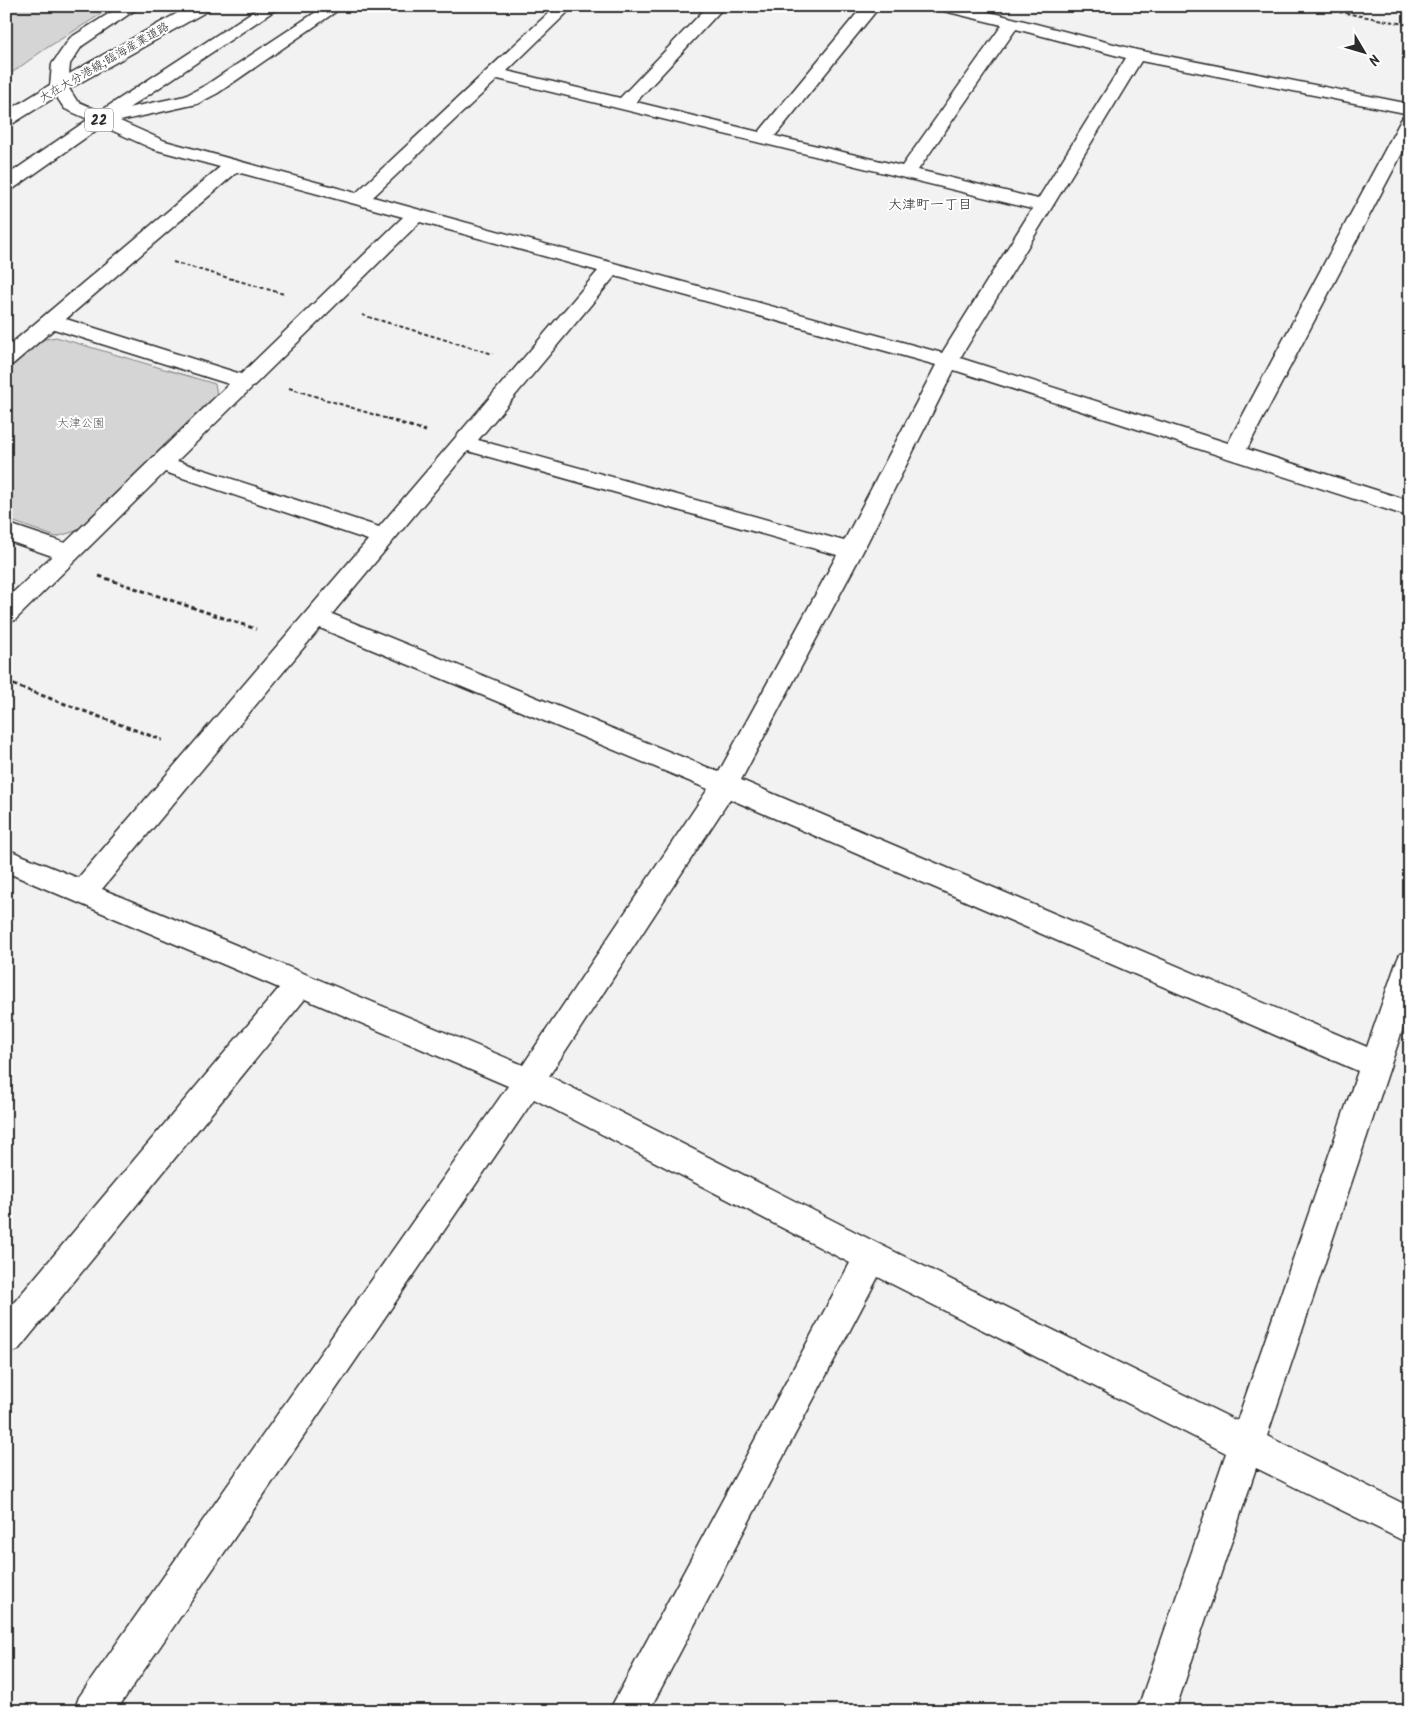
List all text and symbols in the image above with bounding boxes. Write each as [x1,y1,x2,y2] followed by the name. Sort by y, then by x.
[36,17,173,108] street label: 大在大分港線;臨海産業道路
[1338,28,1388,78] north arrow
[1362,49,1385,70] text: N
[85,108,113,132] road number: 22
[888,194,972,216] district label: 大津町一丁目
[57,414,105,433] park label: 大津公園

